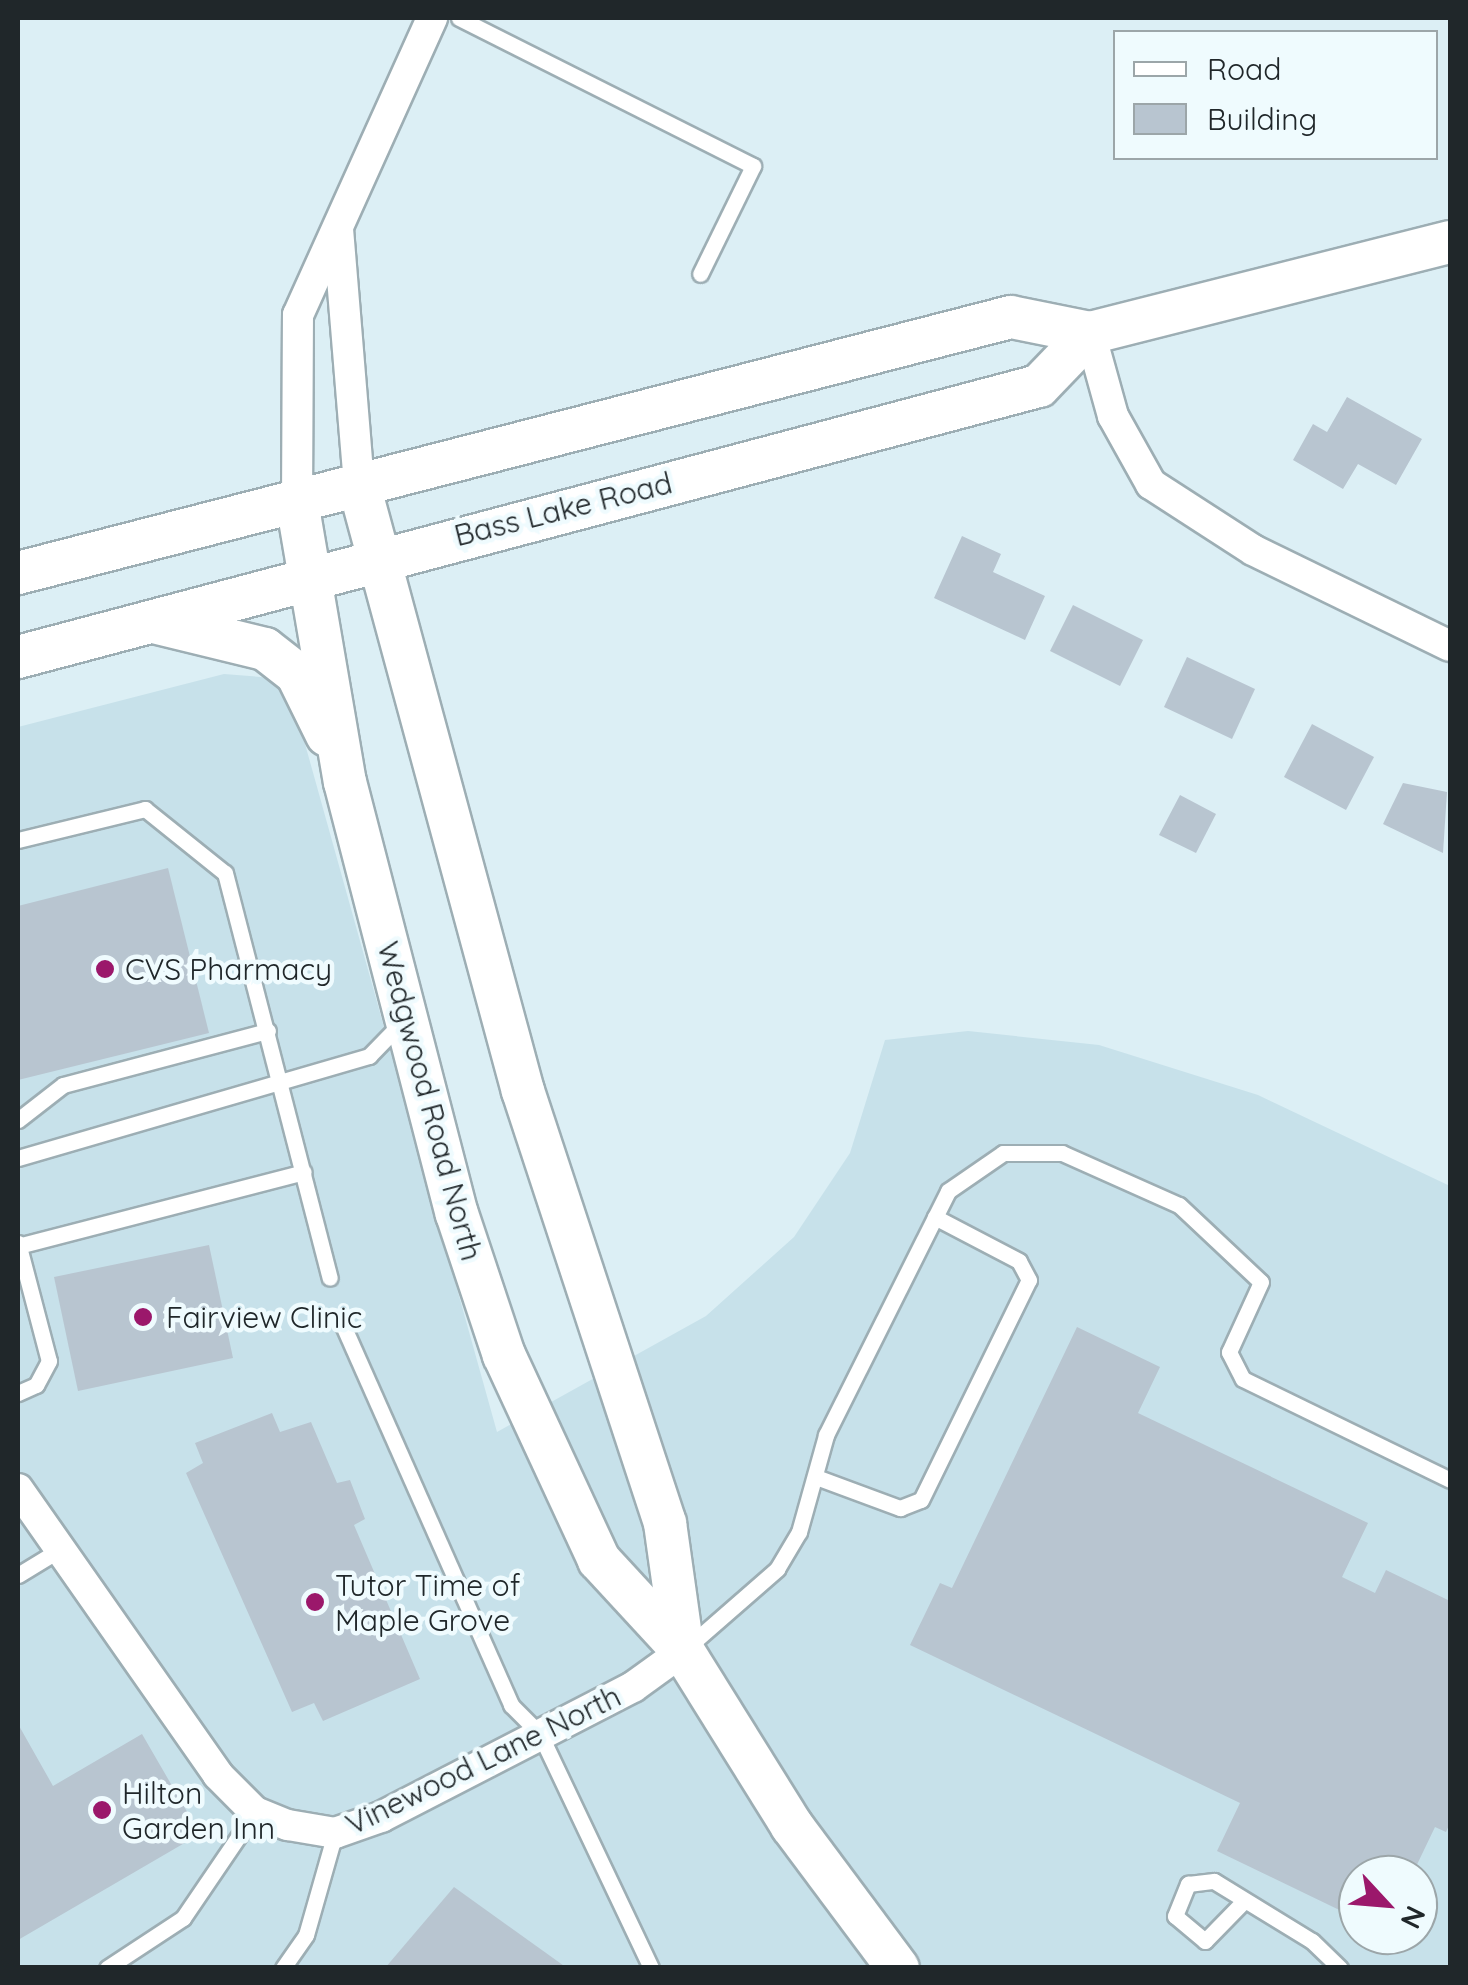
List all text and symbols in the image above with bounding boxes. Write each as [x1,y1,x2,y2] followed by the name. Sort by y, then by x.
[1113,30,1438,160] legend
[1207,50,1281,88] text: Road
[1207,100,1317,138] text: Building
[450,465,676,553] street label: Bass Lake Road
[370,937,490,1265] street label: Wedgwood Road North
[125,951,332,987] place label: CVS Pharmacy
[94,958,116,980] marker: CVS Pharmacy
[166,1299,362,1335] place label: Fairview Clinic
[130,1304,156,1330] marker: Fairview Clinic
[335,1567,520,1638] place label: Tutor Time of Maple Grove
[304,1591,326,1613] marker: Tutor Time of Maple Grove
[340,1678,626,1842] street label: Vinewood Lane North
[122,1775,275,1846] place label: Hilton Garden Inn
[91,1799,113,1821] marker: Hilton Garden Inn
[1338,1855,1438,1955] north arrow
[1393,1901,1434,1934] text: N

